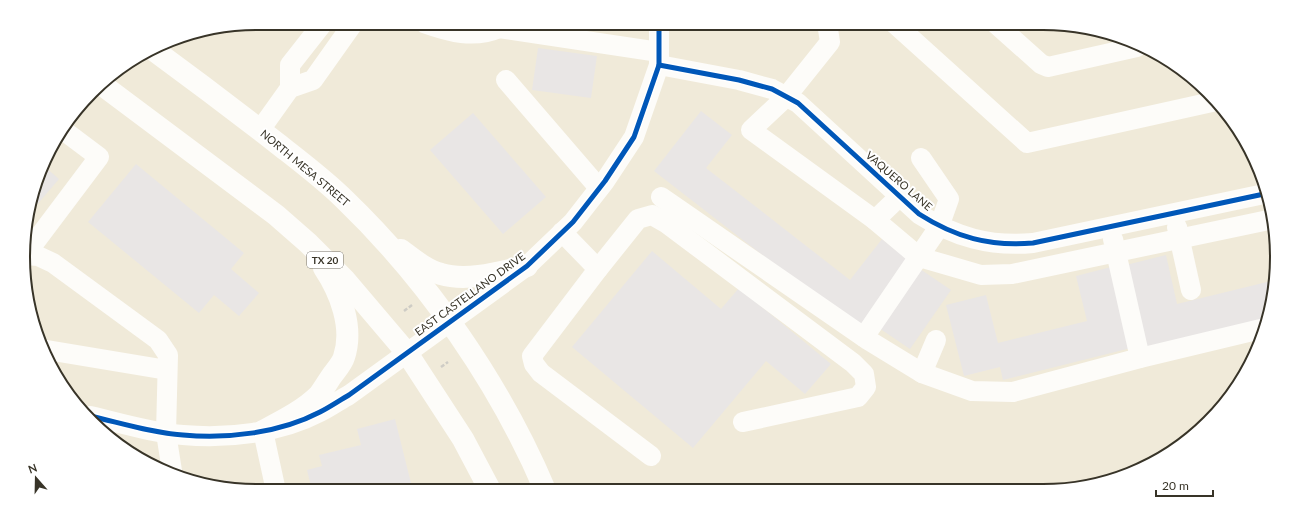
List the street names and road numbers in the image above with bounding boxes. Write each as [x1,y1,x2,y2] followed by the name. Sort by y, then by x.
[258,127,353,209] street label: NORTH MESA STREET
[864,148,935,213] street label: VAQUERO LANE
[412,249,527,338] street label: EAST CASTELLANO DRIVE
[307,252,343,268] road number: TX 20

